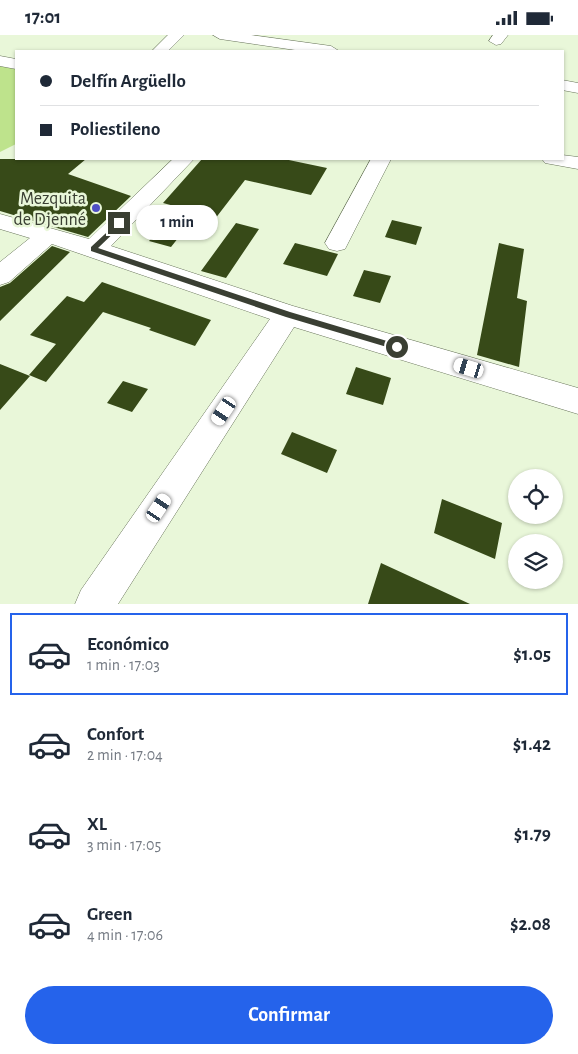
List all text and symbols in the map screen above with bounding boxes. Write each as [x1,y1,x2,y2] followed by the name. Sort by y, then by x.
[25,8,61,27] text: 17:01
[70,72,186,91] text: Delfín Argüello
[70,120,160,139] text: Poliestileno
[13,190,86,229] place label: Mezquita de Djenné
[90,202,102,214] marker: Mezquita de Djenné
[136,205,219,241] callout: 1 min
[108,212,130,234] route end
[160,214,194,230] text: 1 min
[386,336,408,358] route start
[452,356,485,380] car
[209,394,238,428] car
[508,469,563,589] map controls
[508,469,563,524] button: locate
[144,491,173,525] car
[508,534,563,589] button: layers
[27,632,72,677] icon: car
[87,635,169,654] text: Económico
[513,645,551,664] text: $1.05
[87,657,160,673] text: 1 min · 17:03
[27,722,72,767] icon: car
[87,725,144,744] text: Confort
[513,735,551,754] text: $1.42
[87,747,163,763] text: 2 min · 17:04
[27,812,72,857] icon: car
[87,815,107,834] text: XL
[514,825,551,844] text: $1.79
[87,837,161,853] text: 3 min · 17:05
[27,902,72,947] icon: car
[87,905,133,924] text: Green
[510,915,551,934] text: $2.08
[87,927,163,943] text: 4 min · 17:06
[25,986,553,1044] button: Confirmar

